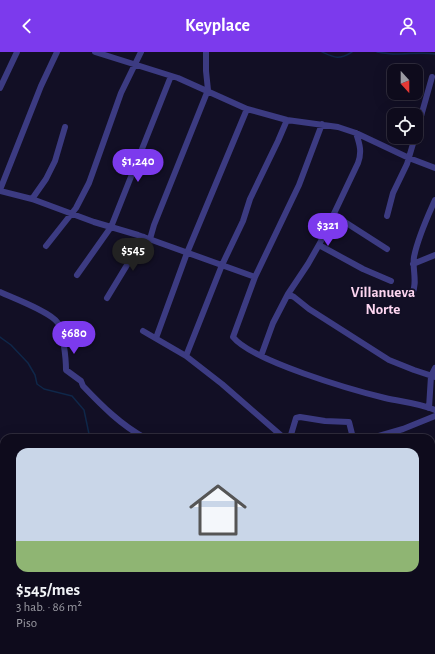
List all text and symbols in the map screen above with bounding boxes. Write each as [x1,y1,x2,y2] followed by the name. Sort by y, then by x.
[16,15,38,37] icon: back
[397,15,419,37] icon: person
[185,17,250,35] text: Keyplace
[387,64,423,100] north arrow
[387,64,423,144] map controls
[387,108,423,144] button: locate
[105,149,171,183] pin: $1,240
[122,155,154,168] text: $1,240
[304,213,352,247] pin: $321
[317,219,339,232] text: $321
[109,238,157,272] pin: $545
[121,244,145,257] text: $545
[351,285,415,317] district label: Villanueva Norte
[50,321,98,355] pin: $680
[61,327,87,340] text: $680
[182,474,254,546] icon: home
[16,581,80,598] text: $545/mes
[16,601,82,614] text: 3 hab. · 86 m²
[16,617,37,630] text: Piso

